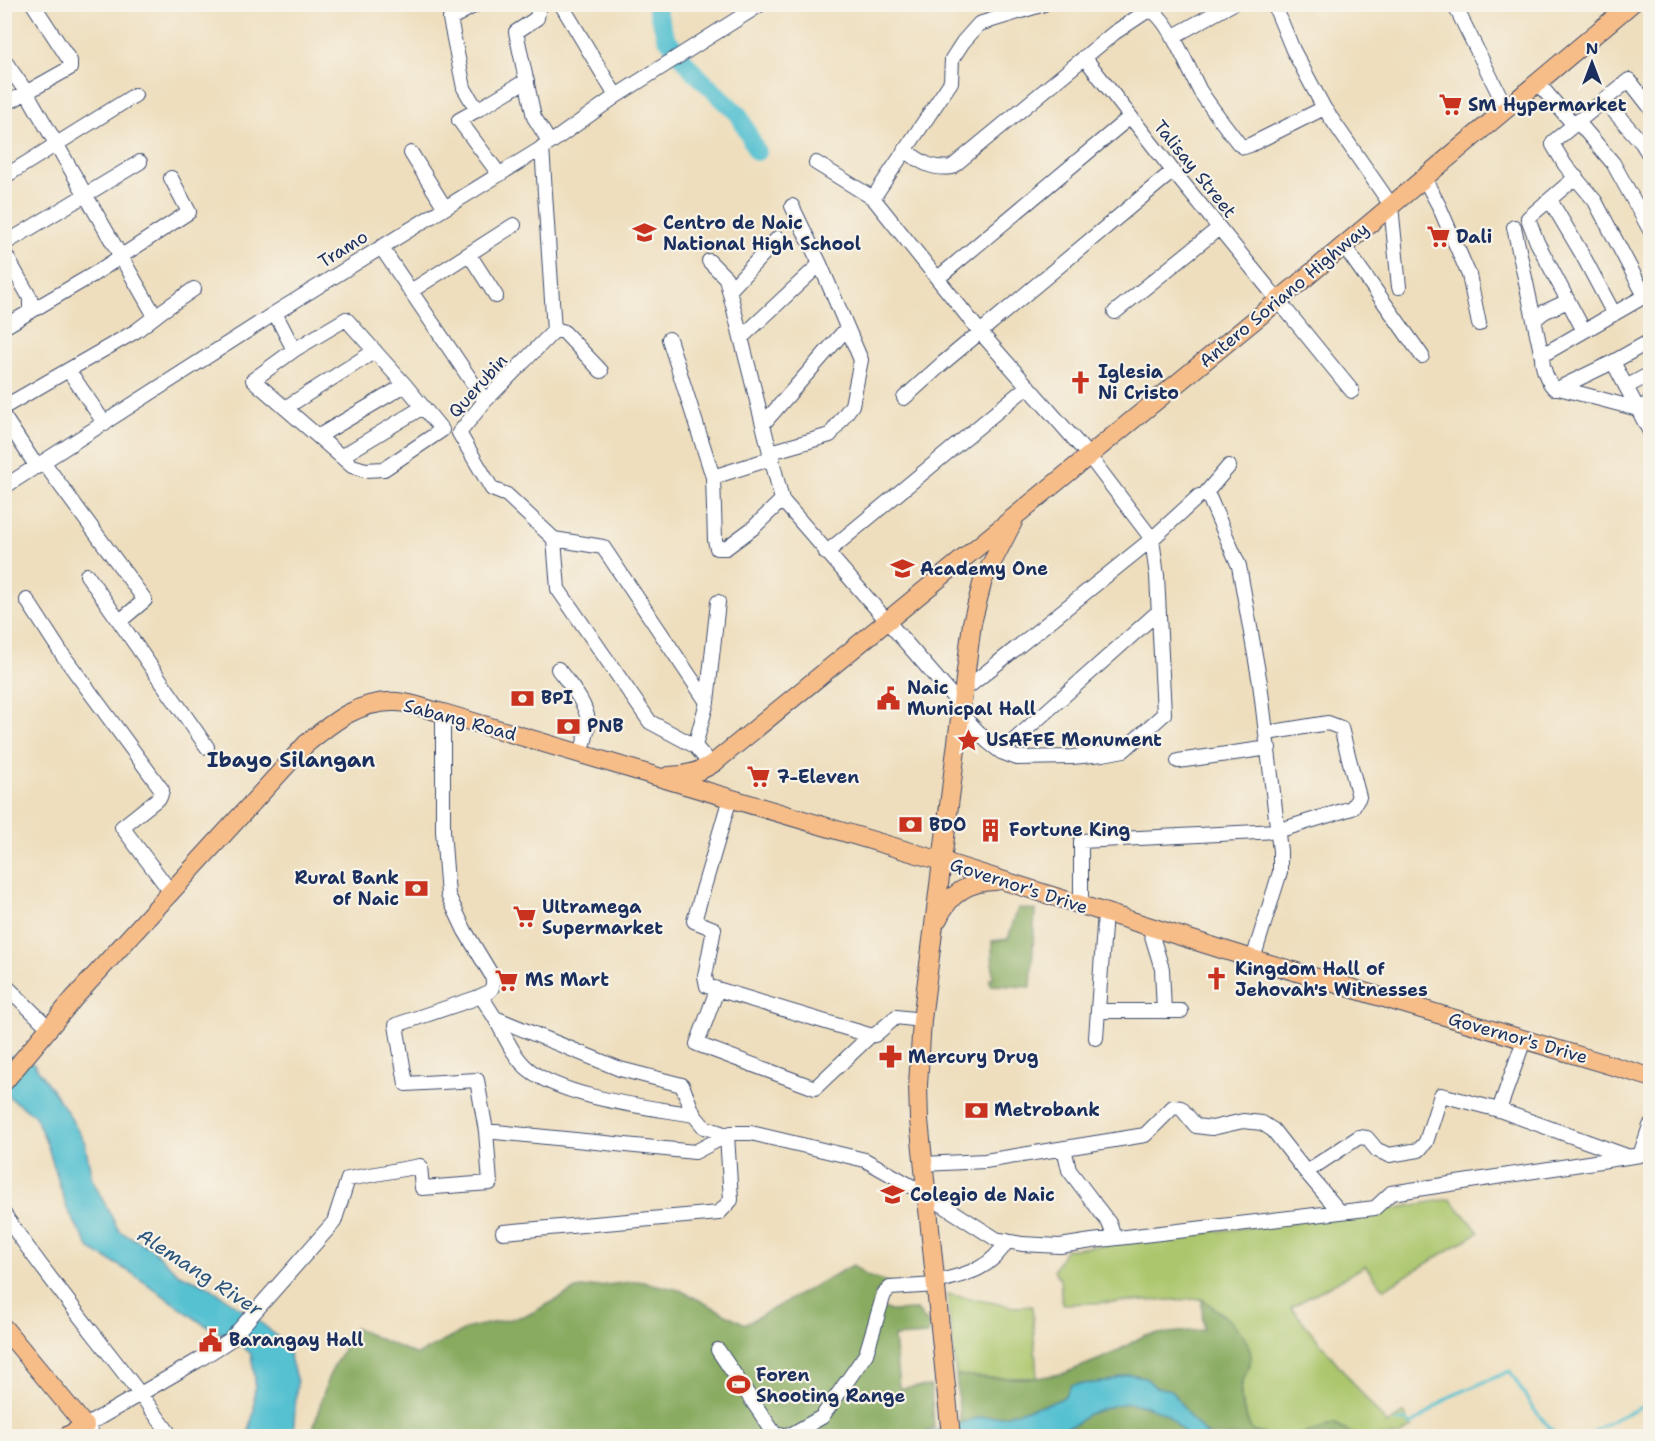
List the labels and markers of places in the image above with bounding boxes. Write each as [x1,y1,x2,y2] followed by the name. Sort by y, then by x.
[1437,92,1463,118] supermarket icon: SM Hypermarket
[1468,93,1627,117] place label: SM Hypermarket
[663,211,861,256] place label: Centro de Naic National High School
[632,220,658,246] school or university icon: Centro de Naic National High School
[1425,224,1451,250] supermarket icon: Dali
[1456,225,1492,249] place label: Dali
[1098,360,1179,405] place label: Iglesia Ni Cristo
[1067,369,1093,395] church icon: Iglesia Ni Cristo
[889,556,915,582] school or university icon: Academy One
[920,557,1048,581] place label: Academy One
[907,676,1036,721] place label: Naic Municpal Hall
[510,685,536,711] bank icon: BPI
[876,685,902,711] public building icon: Naic Municpal Hall
[541,686,573,710] place label: BPI
[556,713,582,739] bank icon: PNB
[587,714,624,738] place label: PNB
[955,727,981,753] place icon: USAFFE Monument
[986,728,1162,752] place label: USAFFE Monument
[746,764,772,790] supermarket icon: 7-Eleven
[777,765,859,789] place label: 7-Eleven
[898,812,924,838] bank icon: BDO
[929,813,966,837] place label: BDO
[978,817,1004,843] building icon: Fortune King
[1009,818,1131,842] place label: Fortune King
[294,866,399,911] place label: Rural Bank of Naic
[404,875,430,901] bank icon: Rural Bank of Naic
[542,895,663,940] place label: Ultramega Supermarket
[511,904,537,930] supermarket icon: Ultramega Supermarket
[1235,957,1428,1002] place label: Kingdom Hall of Jehovah's Witnesses
[1204,966,1230,992] church icon: Kingdom Hall of Jehovah's Witnesses
[494,967,520,993] supermarket icon: MS Mart
[525,968,609,992] place label: MS Mart
[877,1044,903,1070] pharmacy icon: Mercury Drug
[908,1045,1039,1069] place label: Mercury Drug
[963,1097,989,1123] bank icon: Metrobank
[994,1098,1100,1122] place label: Metrobank
[879,1182,905,1208] school or university icon: Colegio de Naic
[910,1183,1055,1207] place label: Colegio de Naic
[198,1327,224,1353] public building icon: Barangay Hall
[229,1328,363,1352] place label: Barangay Hall
[756,1363,905,1408] place label: Foren Shooting Range
[725,1372,751,1398] sports icon: Foren Shooting Range

